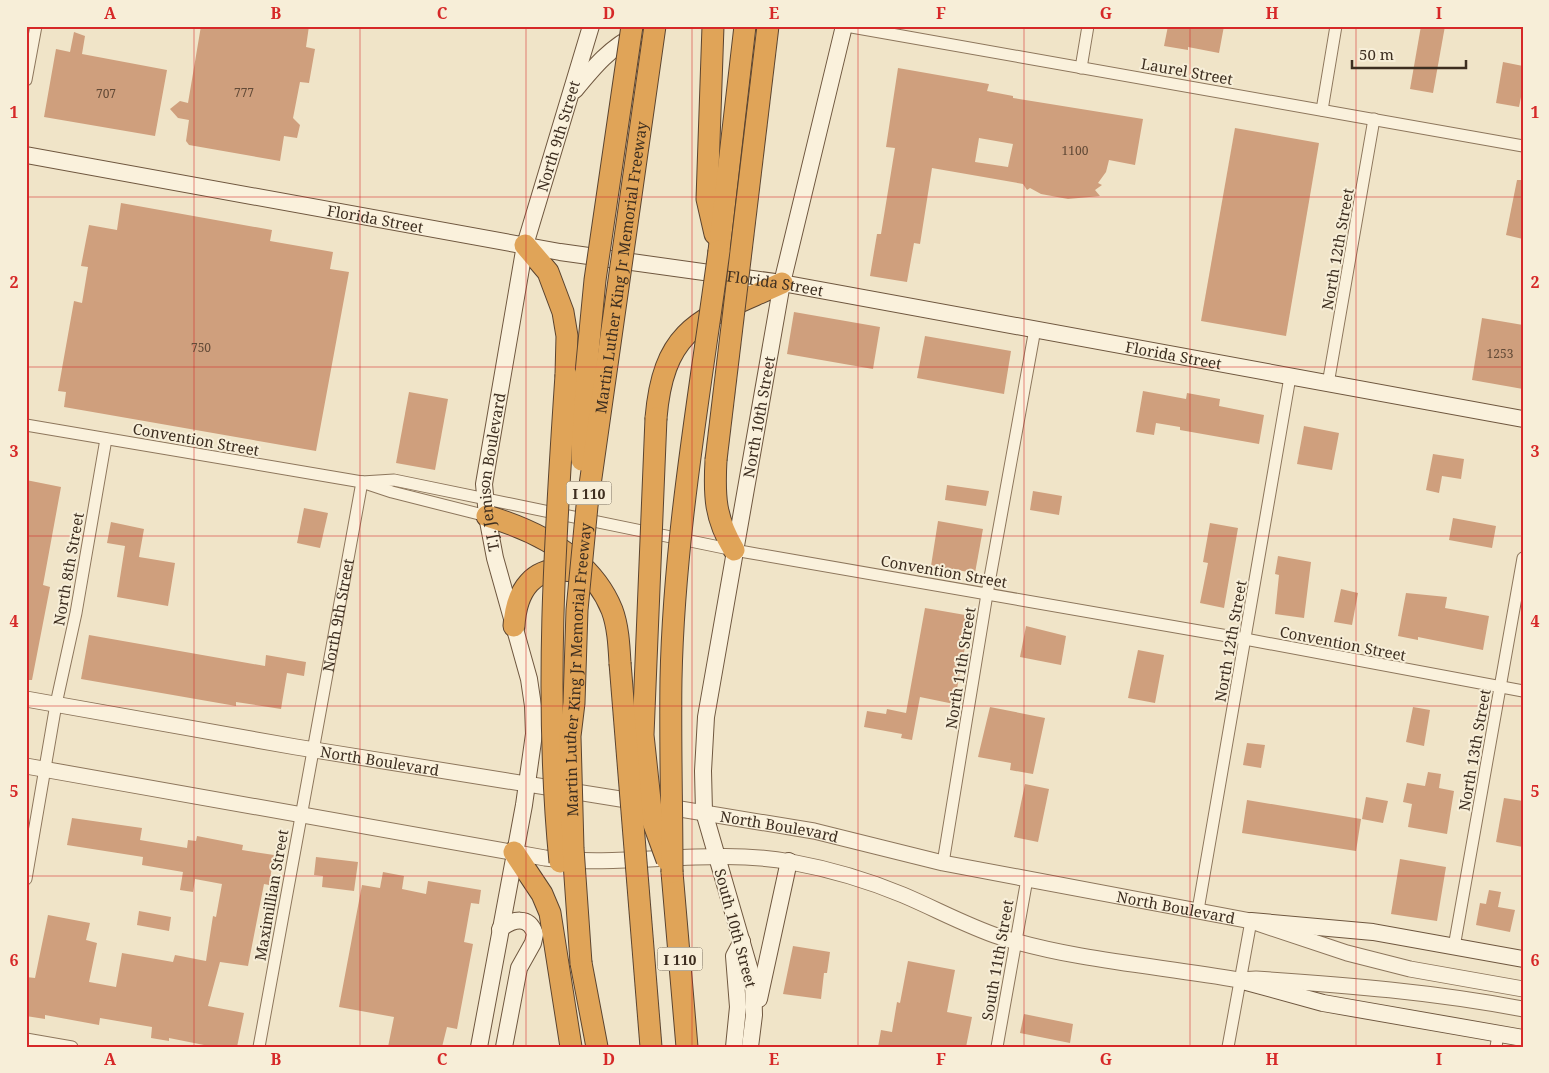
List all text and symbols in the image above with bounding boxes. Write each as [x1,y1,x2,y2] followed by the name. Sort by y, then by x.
[104,2,117,24] text: A
[271,2,282,24] text: B
[437,2,448,24] text: C
[603,2,615,24] text: D
[769,2,779,24] text: E
[936,2,946,24] text: F
[1100,2,1112,24] text: G
[1265,2,1279,24] text: H
[1436,2,1442,24] text: I
[1352,38,1465,70] scale bar
[1359,44,1394,64] text: 50 m
[1140,53,1234,89] street label: Laurel Street
[532,78,584,194] street label: North 9th Street
[234,84,254,101] house number: 777
[96,85,116,102] house number: 707
[9,101,19,123] text: 1
[1530,101,1540,123] text: 1
[590,120,651,415] street label: Martin Luther King Jr Memorial Freeway
[1062,142,1089,159] house number: 1100
[1316,187,1358,311] street label: North 12th Street
[326,200,425,237] street label: Florida Street
[726,265,825,300] street label: Florida Street
[9,271,19,293] text: 2
[1530,271,1540,293] text: 2
[1124,336,1223,374] street label: Florida Street
[191,339,211,356] house number: 750
[1487,345,1514,362] house number: 1253
[738,354,779,479] street label: North 10th Street
[473,391,509,553] street label: T.J. Jemison Boulevard
[131,418,261,460] street label: Convention Street
[9,440,19,462] text: 3
[1530,440,1540,462] text: 3
[566,482,612,504] road number: I 110
[48,511,88,627] street label: North 8th Street
[560,521,595,817] street label: Martin Luther King Jr Memorial Freeway
[879,550,1009,592] street label: Convention Street
[318,557,358,673] street label: North 9th Street
[1209,579,1251,703] street label: North 12th Street
[940,606,980,730] street label: North 11th Street
[9,610,19,632] text: 4
[1530,610,1540,632] text: 4
[1278,621,1408,665] street label: Convention Street
[1453,688,1495,812] street label: North 13th Street
[319,741,441,780] street label: North Boulevard
[9,780,19,802] text: 5
[1530,780,1540,802] text: 5
[719,806,841,847] street label: North Boulevard
[250,828,292,962] street label: Maximillian Street
[711,866,761,990] street label: South 10th Street
[1115,886,1237,928] street label: North Boulevard
[977,898,1017,1022] street label: South 11th Street
[658,948,702,971] road number: I 110
[9,949,19,971] text: 6
[1530,949,1540,971] text: 6
[104,1048,117,1070] text: A
[271,1048,282,1070] text: B
[437,1048,448,1070] text: C
[603,1048,615,1070] text: D
[769,1048,779,1070] text: E
[936,1048,946,1070] text: F
[1100,1048,1112,1070] text: G
[1265,1048,1279,1070] text: H
[1436,1048,1442,1070] text: I

